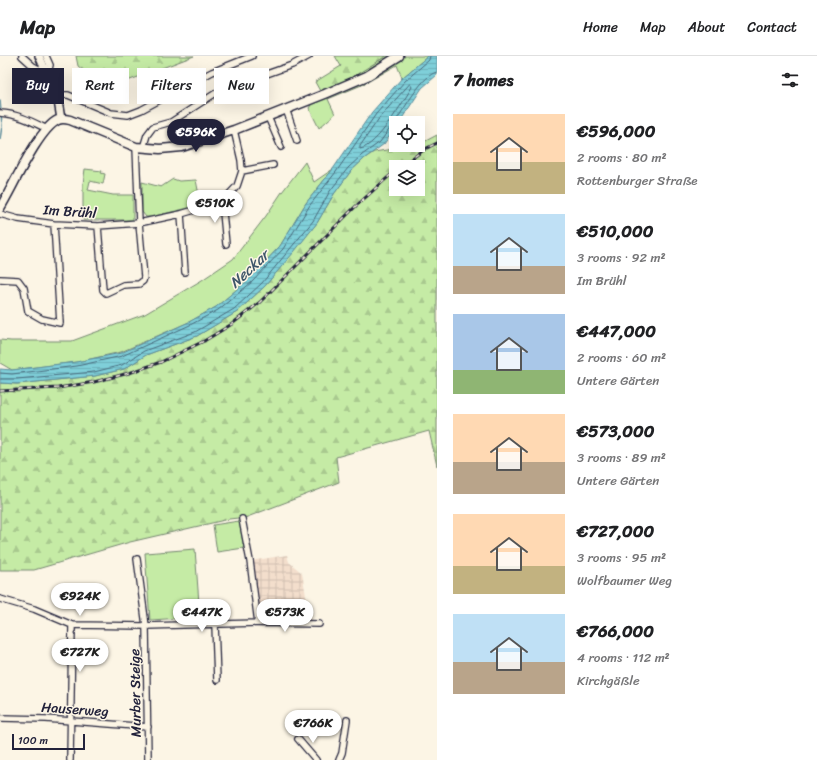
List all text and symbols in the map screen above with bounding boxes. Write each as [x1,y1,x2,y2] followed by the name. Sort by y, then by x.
[20,11,55,44] text: Map
[583,15,618,40] text: Home
[640,15,666,40] text: Map
[688,15,725,40] text: About
[747,15,797,40] text: Contact
[453,65,513,95] text: 7 homes
[12,68,64,104] chip: Buy
[72,68,129,104] chip: Rent
[137,68,206,104] chip: Filters
[214,68,269,104] chip: New
[779,69,801,91] icon: filters
[389,116,425,196] map controls
[389,116,425,152] button: locate
[577,116,656,146] text: €596,000
[168,119,224,153] pin: €596K
[176,120,216,143] text: €596K
[485,130,533,178] icon: home
[577,146,667,169] text: 2 rooms · 80 m²
[389,160,425,196] button: layers
[577,169,698,192] text: Rottenburger Straße
[187,190,243,224] pin: €510K
[196,191,234,214] text: €510K
[41,197,98,226] street label: Im Brühl
[577,216,654,246] text: €510,000
[485,230,533,278] icon: home
[223,241,277,295] water label: Neckar
[577,246,666,269] text: 3 rooms · 92 m²
[577,269,627,292] text: Im Brühl
[577,316,656,346] text: €447,000
[485,330,533,378] icon: home
[577,346,666,369] text: 2 rooms · 60 m²
[577,369,659,392] text: Untere Gärten
[577,416,655,446] text: €573,000
[485,430,533,478] icon: home
[577,446,666,469] text: 3 rooms · 89 m²
[577,469,659,492] text: Untere Gärten
[577,516,654,546] text: €727,000
[485,530,533,578] icon: home
[577,546,666,569] text: 3 rooms · 95 m²
[577,569,672,592] text: Wolfbaumer Weg
[52,583,108,617] pin: €924K
[60,584,100,607] text: €924K
[174,599,230,633] pin: €447K
[257,599,313,633] pin: €573K
[182,600,222,623] text: €447K
[265,600,305,623] text: €573K
[577,616,654,646] text: €766,000
[485,630,533,678] icon: home
[52,639,108,673] pin: €727K
[61,640,99,663] text: €727K
[577,646,670,669] text: 4 rooms · 112 m²
[122,649,149,737] street label: Murber Steige
[577,669,640,692] text: Kirchgäßle
[41,695,109,724] street label: Hauserweg
[285,710,341,744] pin: €766K
[294,711,332,734] text: €766K
[18,731,48,750] text: 100 m
[12,732,85,751] scale bar

